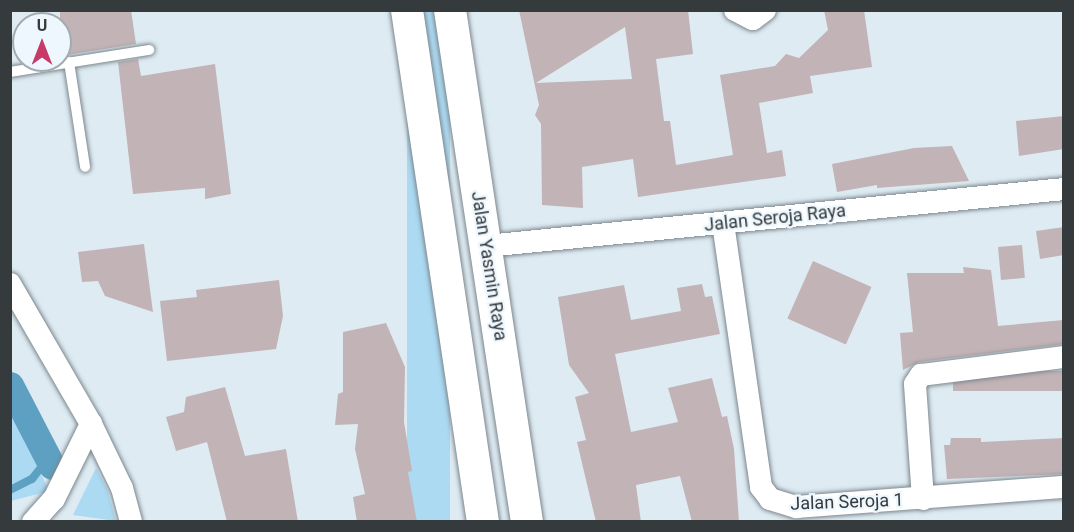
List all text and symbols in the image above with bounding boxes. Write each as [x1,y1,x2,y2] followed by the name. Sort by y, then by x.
[12,12,72,72] north arrow
[37,16,47,35] text: U
[467,190,511,342] street label: Jalan Yasmin Raya
[703,200,847,236] street label: Jalan Seroja Raya
[790,489,904,515] street label: Jalan Seroja 1

